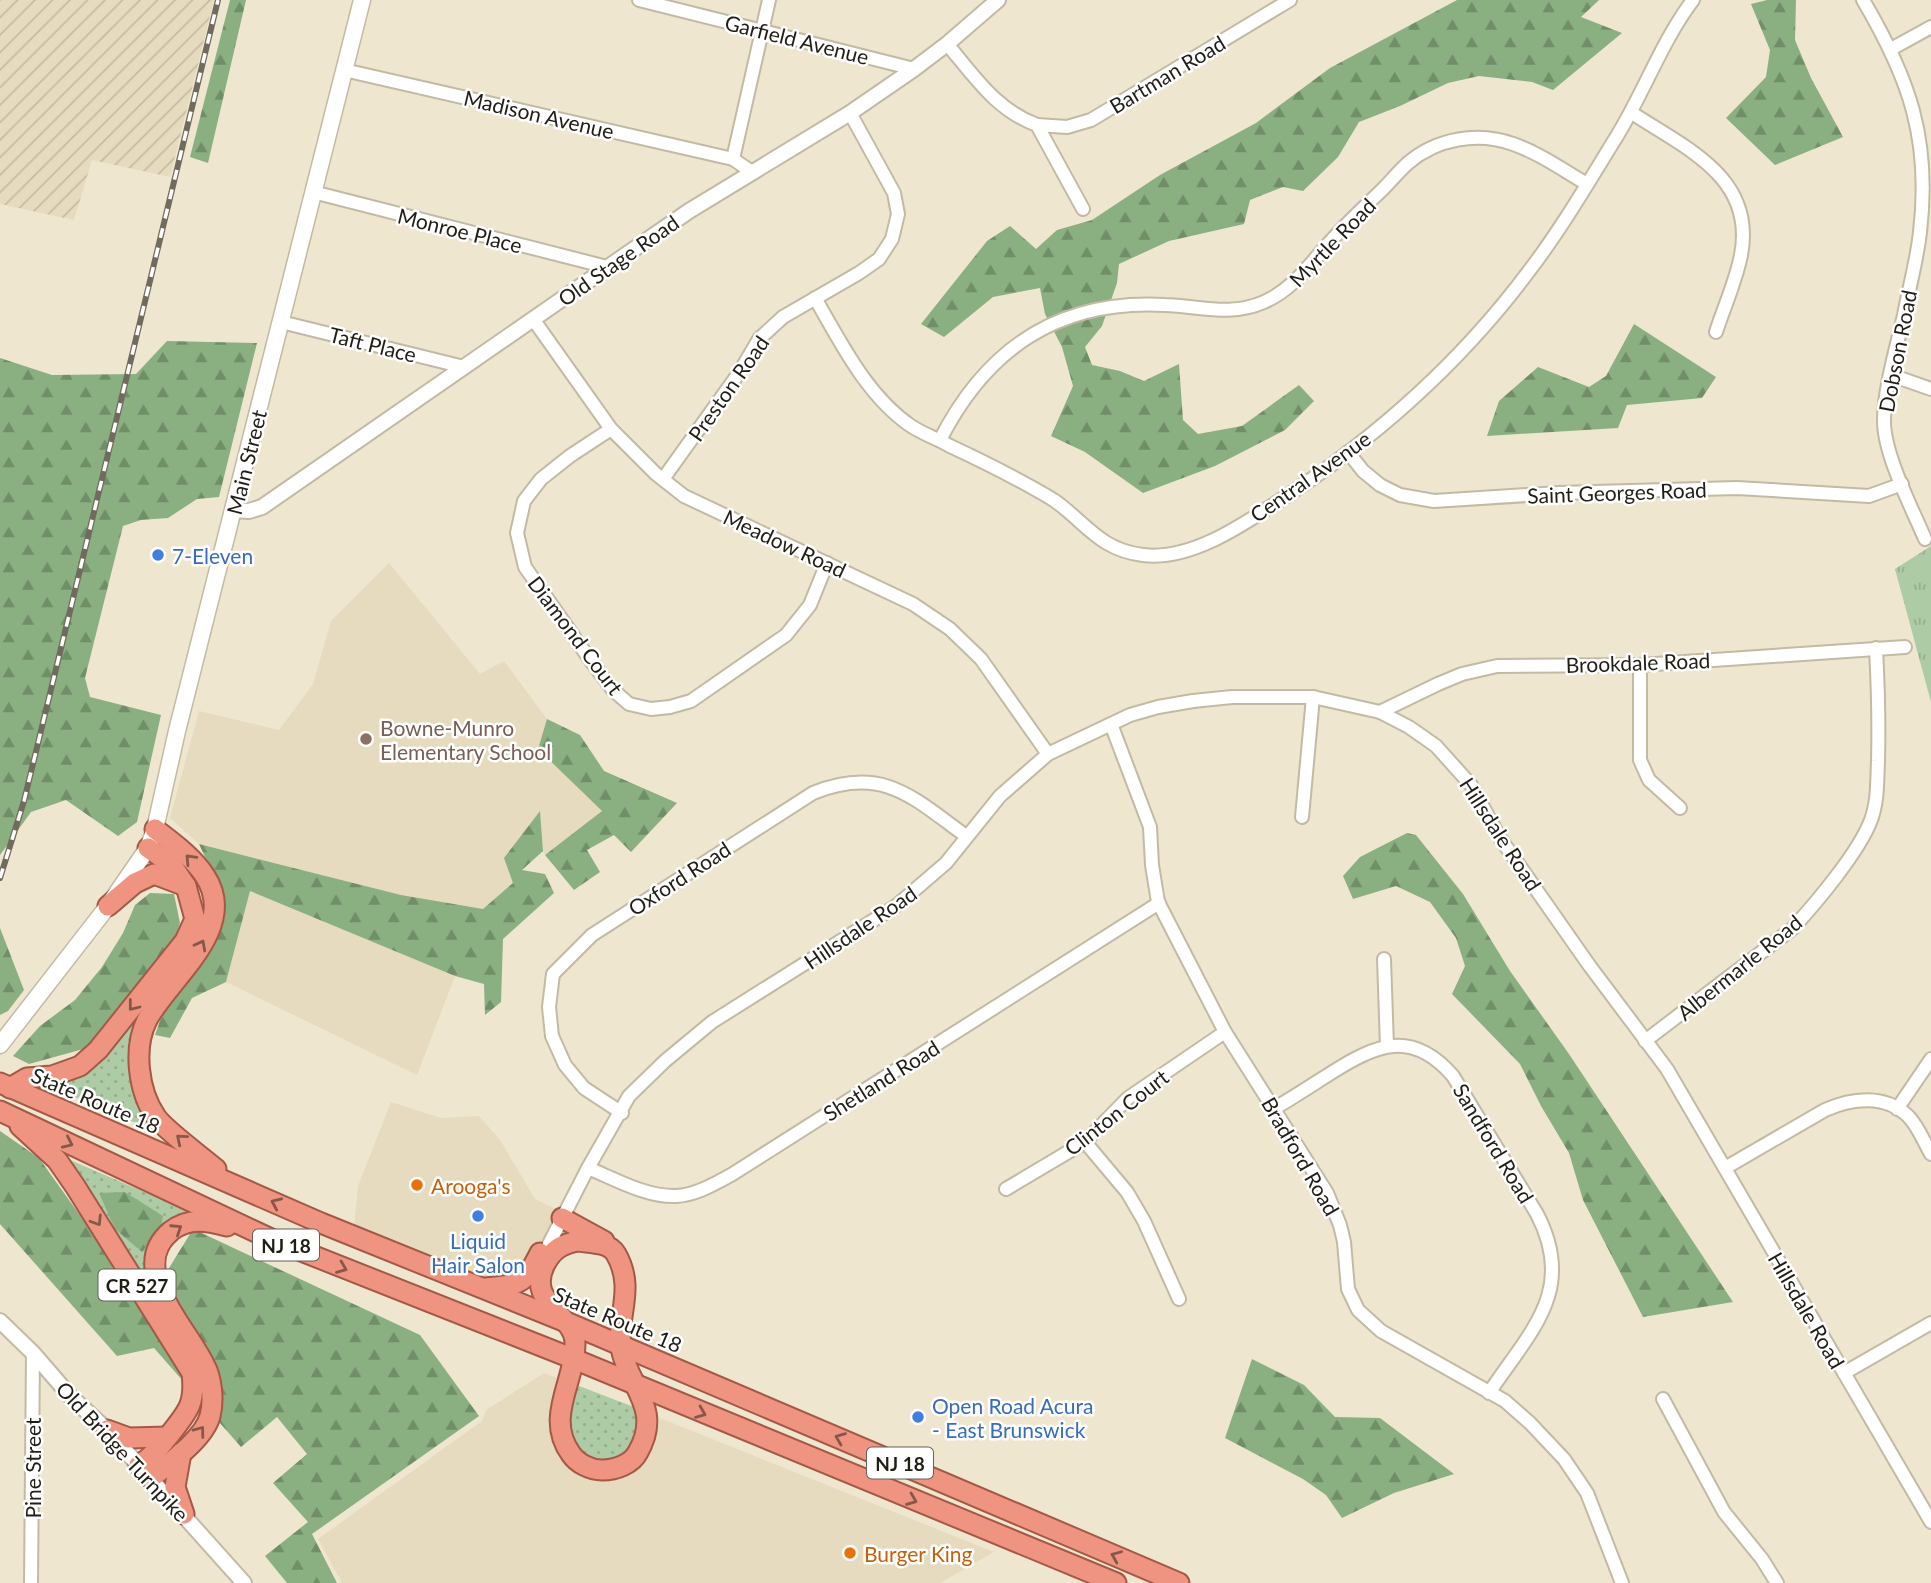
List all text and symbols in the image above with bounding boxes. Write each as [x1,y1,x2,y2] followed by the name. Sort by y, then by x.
[722,9,872,69] street label: Garfield Avenue
[1105,30,1229,118] street label: Bartman Road
[461,85,617,143] street label: Madison Avenue
[1284,193,1380,291] street label: Myrtle Road
[395,202,525,258] street label: Monroe Place
[553,209,683,311] street label: Old Stage Road
[1873,288,1921,414] street label: Dobson Road
[327,321,419,367] street label: Taft Place
[683,331,773,445] street label: Preston Road
[221,407,271,517] street label: Main Street
[1245,425,1375,527] street label: Central Avenue
[1527,476,1707,508] street label: Saint Georges Road
[720,504,850,582] street label: Meadow Road
[172,543,253,568] place label: 7-Eleven
[150,547,166,563] marker: 7-Eleven
[523,571,629,700] street label: Diamond Court
[1565,647,1711,677] street label: Brookdale Road
[380,715,551,764] place label: Bowne-Munro Elementary School
[358,731,374,747] marker: Bowne-Munro Elementary School
[1455,773,1547,895] street label: Hillsdale Road
[623,836,735,920] street label: Oxford Road
[186,855,199,868] one-way arrow
[799,880,921,974] street label: Hillsdale Road
[1672,909,1806,1025] street label: Albermarle Road
[192,940,206,952] one-way arrow
[129,999,142,1011] one-way arrow
[818,1034,944,1126] street label: Shetland Road
[28,1062,164,1138] street label: State Route 18
[1059,1063,1173,1160] street label: Clinton Court
[1449,1079,1539,1207] street label: Sandford Road
[1257,1092,1345,1220] street label: Bradford Road
[61,1134,73,1148] one-way arrow
[176,1135,189,1147] one-way arrow
[431,1173,510,1198] place label: Arooga's
[409,1177,425,1193] marker: Arooga's
[271,1197,283,1211] one-way arrow
[470,1208,486,1224] marker: Liquid Hair Salon
[88,1214,101,1227] one-way arrow
[169,1225,182,1238] one-way arrow
[431,1228,525,1277] place label: Liquid Hair Salon
[253,1230,319,1260] road number: NJ 18
[1764,1247,1850,1373] street label: Hillsdale Road
[335,1259,347,1273] one-way arrow
[99,1270,176,1301] road number: CR 527
[550,1281,686,1357] street label: State Route 18
[52,1376,194,1526] street label: Old Bridge Turnpike
[932,1393,1093,1442] place label: Open Road Acura - East Brunswick
[695,1405,707,1419] one-way arrow
[910,1409,926,1425] marker: Open Road Acura - East Brunswick
[20,1417,45,1519] street label: Pine Street
[192,1426,204,1439] one-way arrow
[834,1432,846,1446] one-way arrow
[867,1448,933,1478] road number: NJ 18
[904,1492,917,1506] one-way arrow
[864,1541,973,1566] place label: Burger King
[842,1545,858,1561] marker: Burger King
[1111,1550,1124,1564] one-way arrow

